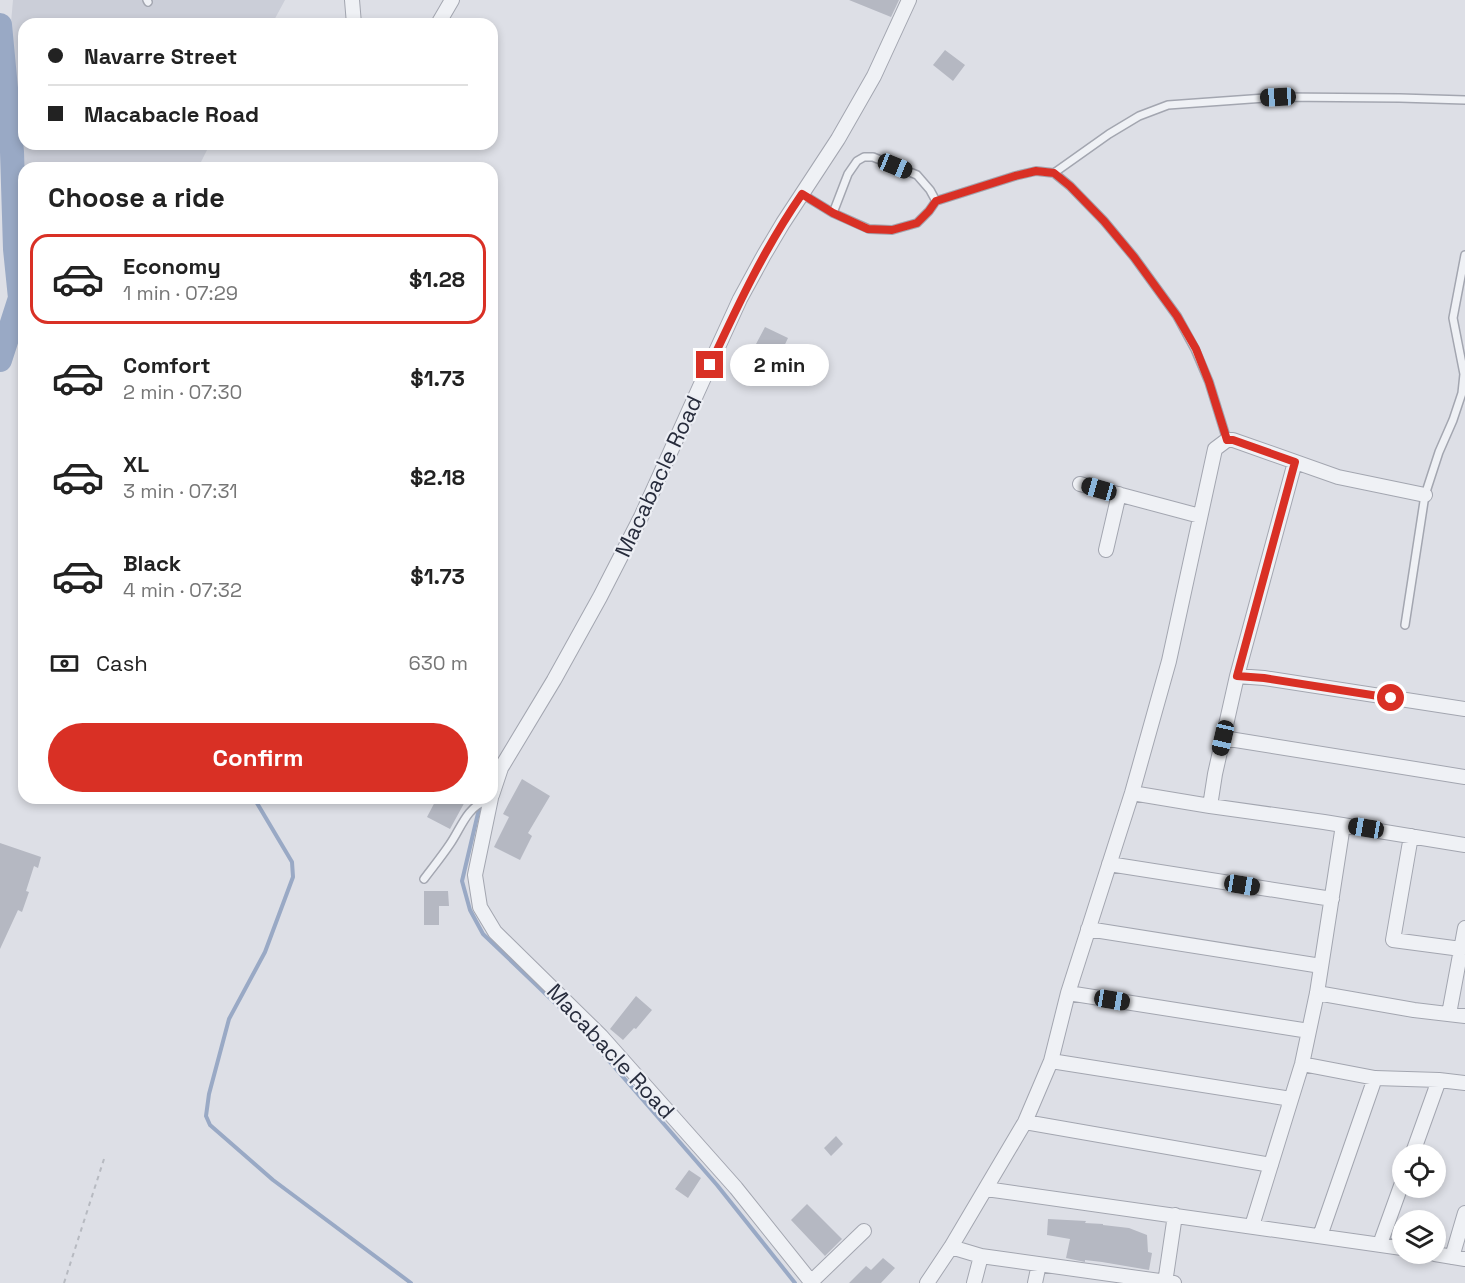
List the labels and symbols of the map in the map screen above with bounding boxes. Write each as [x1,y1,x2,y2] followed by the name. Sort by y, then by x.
[1260,87,1296,107] car
[875,151,915,181] car
[731,344,830,386] callout: 2 min
[696,351,723,378] route end
[608,391,708,561] street label: Macabacle Road
[1079,475,1119,503] car
[1377,684,1404,711] route start
[1210,718,1236,758] car
[1347,816,1385,840] car
[1223,873,1261,897] car
[541,977,681,1125] street label: Macabacle Road
[1093,988,1131,1012] car

